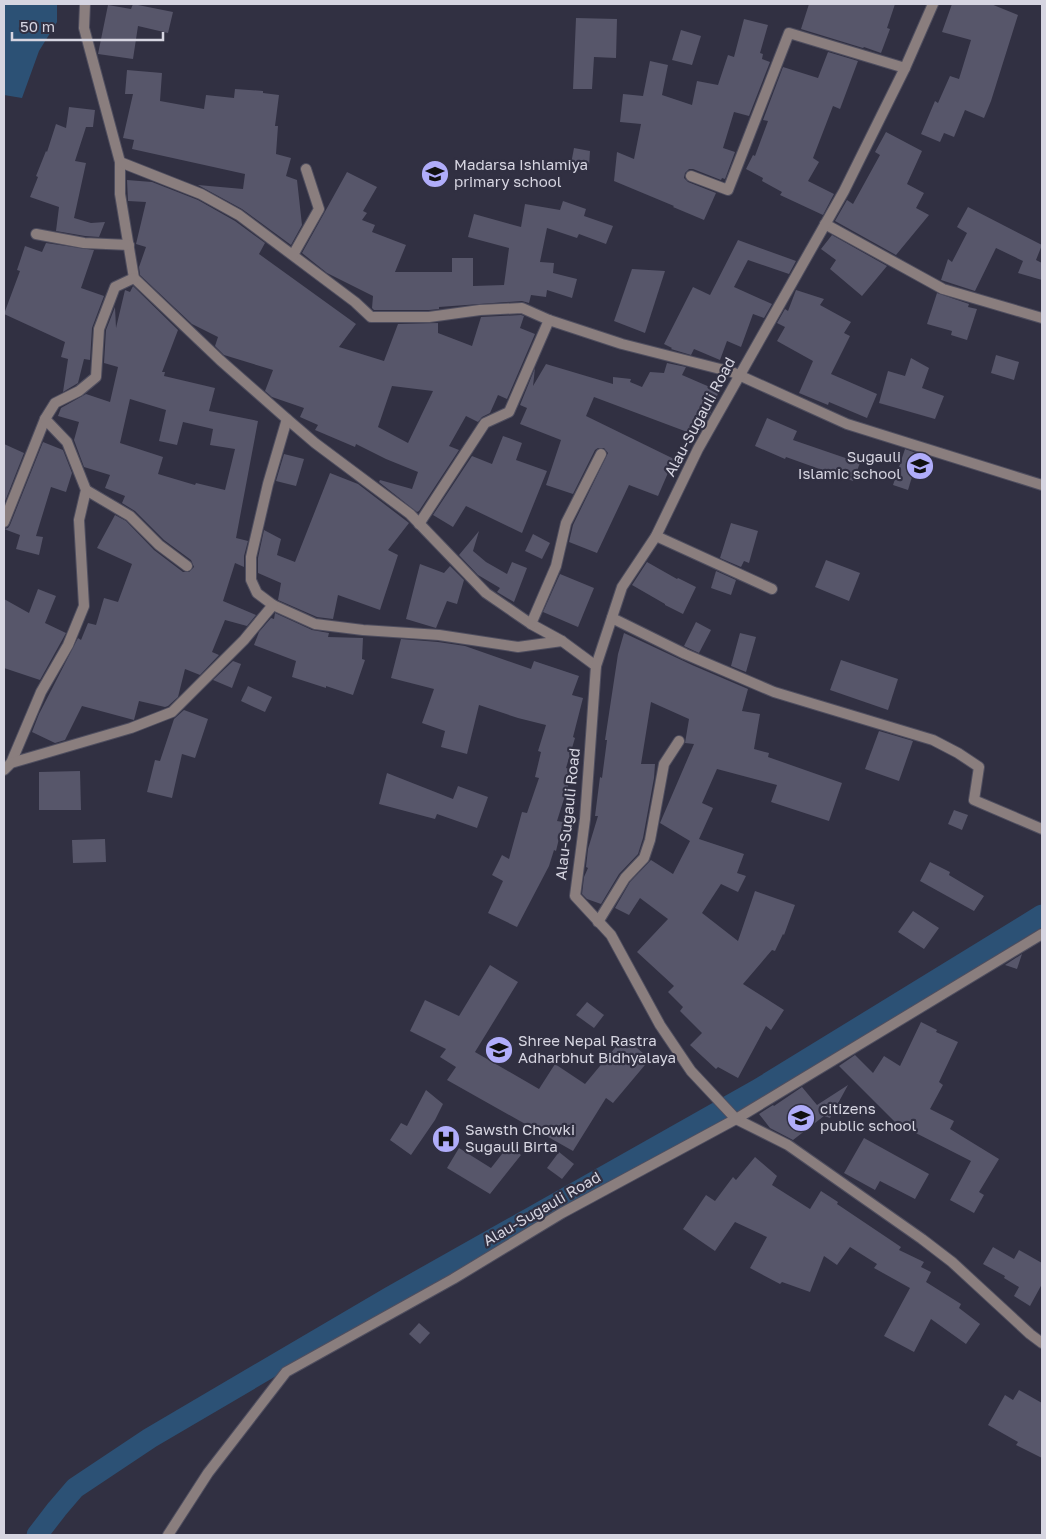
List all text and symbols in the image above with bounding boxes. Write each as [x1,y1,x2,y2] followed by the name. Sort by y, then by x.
[12,10,164,42] scale bar
[20,17,55,35] text: 50 m
[454,155,588,190] place label: Madarsa Ishlamiya primary school
[420,159,450,189] school or university icon: Madarsa Ishlamiya primary school
[660,354,738,479] street label: Alau-Sugauli Road
[798,447,901,482] place label: Sugauli Islamic school
[905,451,935,481] school or university icon: Sugauli Islamic school
[551,747,583,881] street label: Alau-Sugauli Road
[518,1031,676,1066] place label: Shree Nepal Rastra Adharbhut Bidhyalaya
[484,1035,514,1065] school or university icon: Shree Nepal Rastra Adharbhut Bidhyalaya
[820,1099,917,1134] place label: citizens public school
[786,1103,816,1133] school or university icon: citizens public school
[465,1120,575,1155] place label: Sawsth Chowki Sugauli Birta
[431,1124,461,1154] hospital icon: Sawsth Chowki Sugauli Birta
[480,1167,603,1249] street label: Alau-Sugauli Road

